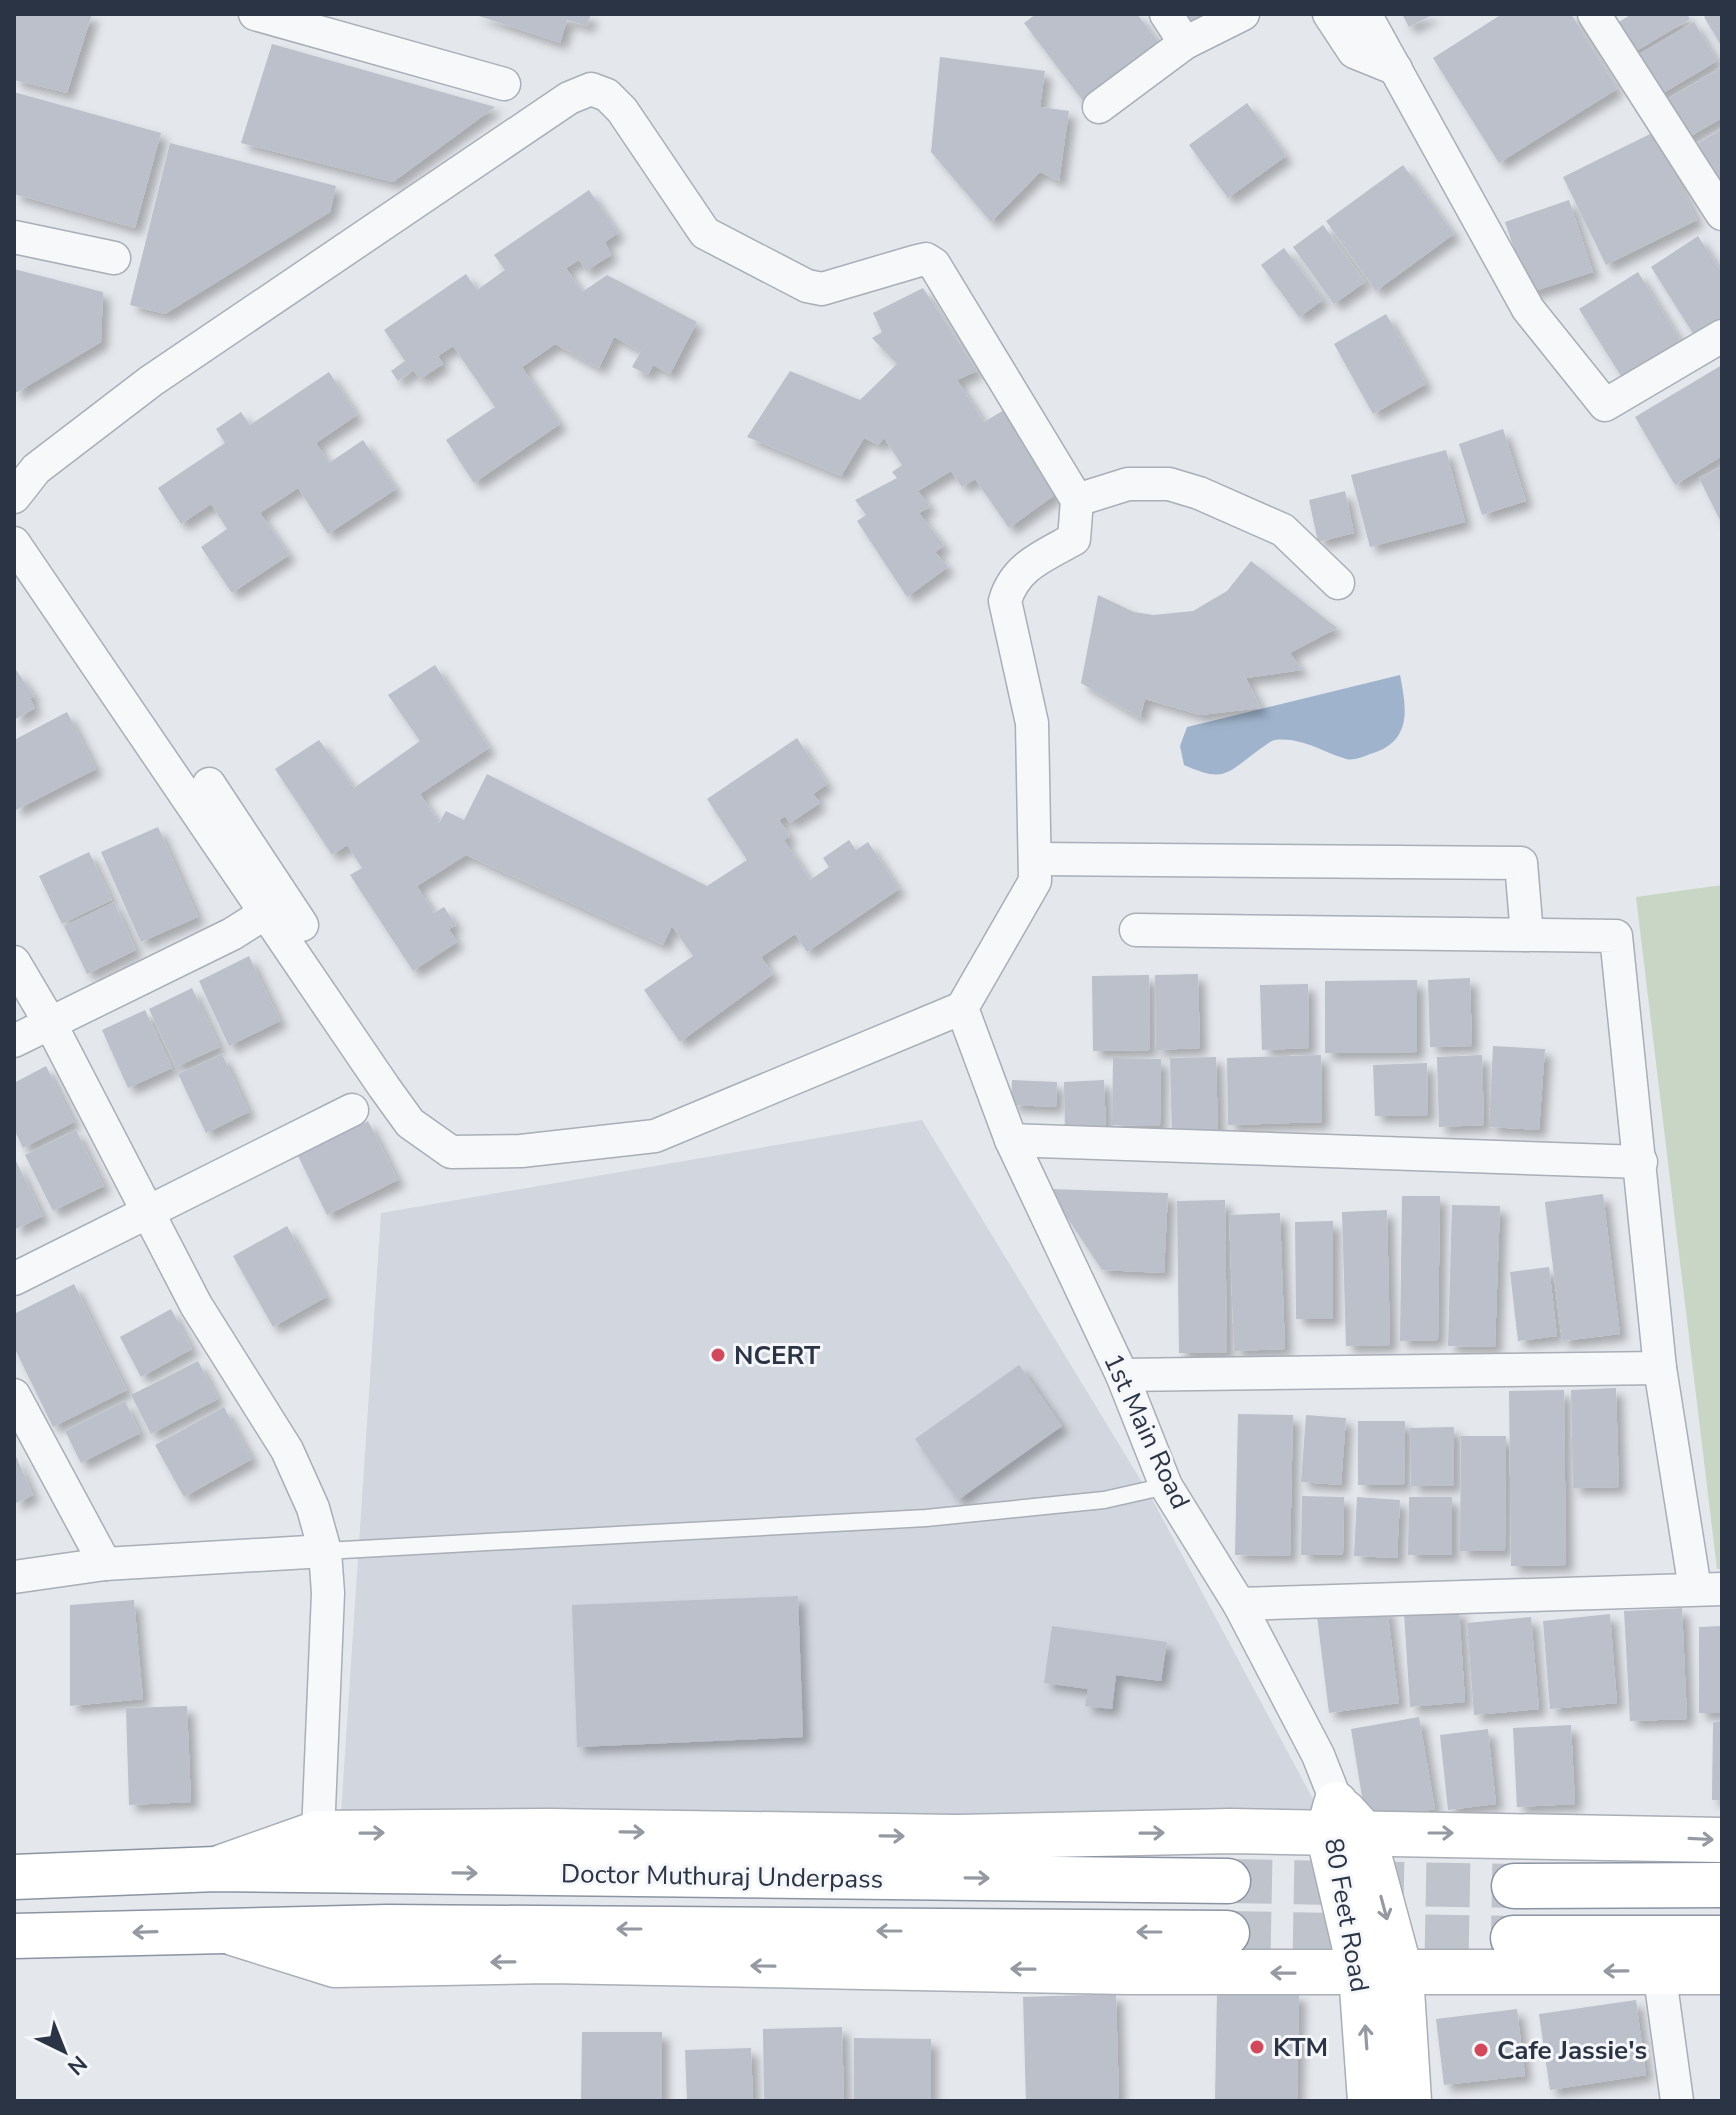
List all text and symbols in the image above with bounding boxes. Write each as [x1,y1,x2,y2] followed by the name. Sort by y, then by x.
[734,1338,821,1373] place label: NCERT
[709,1346,727,1364] marker: NCERT
[1095,1348,1198,1515] street label: 1st Main Road
[618,1824,645,1840] one-way arrow
[358,1825,385,1840] one-way arrow
[1138,1825,1165,1840] one-way arrow
[1427,1825,1454,1841] one-way arrow
[878,1828,905,1843] one-way arrow
[1687,1831,1714,1846] one-way arrow
[1316,1835,1377,1995] street label: 80 Feet Road
[561,1856,883,1897] street label: Doctor Muthuraj Underpass
[451,1866,478,1881] one-way arrow
[963,1870,990,1886] one-way arrow
[1377,1895,1392,1921] one-way arrow
[616,1921,643,1937] one-way arrow
[876,1923,903,1939] one-way arrow
[1136,1924,1163,1940] one-way arrow
[132,1925,159,1940] one-way arrow
[490,1954,517,1969] one-way arrow
[750,1958,777,1974] one-way arrow
[1010,1961,1037,1977] one-way arrow
[1603,1963,1630,1979] one-way arrow
[1270,1965,1297,1981] one-way arrow
[24,2011,104,2091] north arrow
[1358,2025,1373,2051] one-way arrow
[1273,2030,1328,2065] place label: KTM
[1497,2033,1647,2068] place label: Cafe Jassie's
[1248,2038,1266,2056] marker: KTM
[1472,2041,1490,2059] marker: Cafe Jassie's
[61,2048,93,2081] text: N

